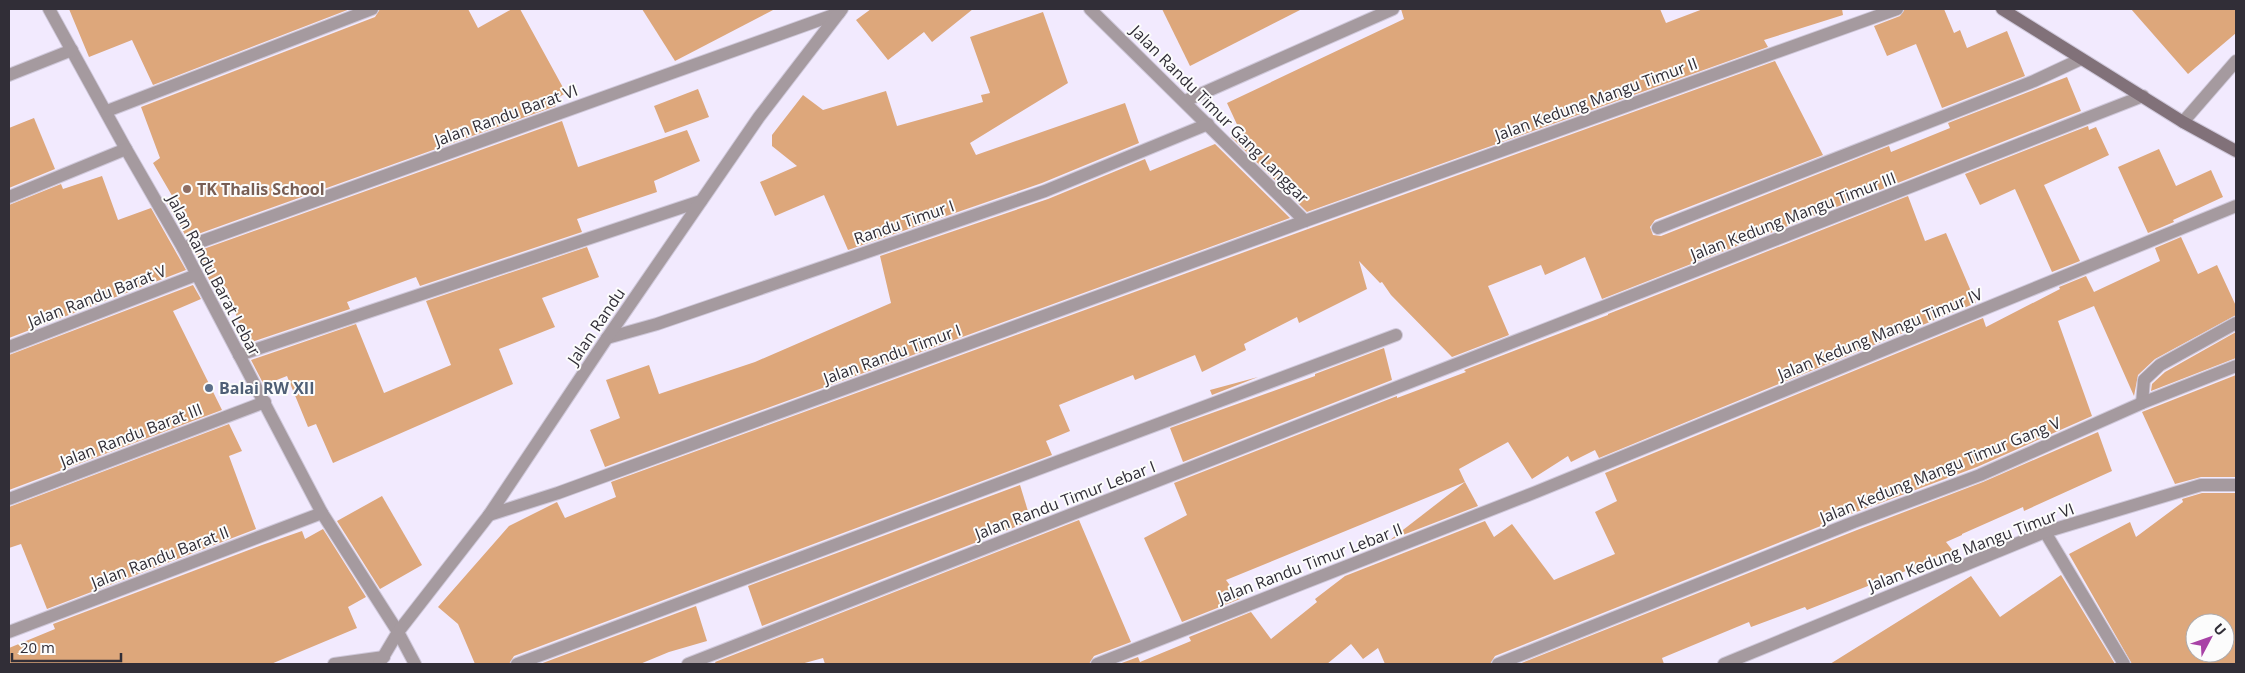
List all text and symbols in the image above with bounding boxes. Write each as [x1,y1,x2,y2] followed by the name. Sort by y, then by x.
[1125,19,1314,208] street label: Jalan Randu Timur Gang Langgar
[1490,52,1700,147] street label: Jalan Kedung Mangu Timur II
[429,79,581,152] street label: Jalan Randu Barat VI
[1685,167,1899,266] street label: Jalan Kedung Mangu Timur III
[197,178,325,200] place label: TK Thalis School
[181,183,193,195] marker: TK Thalis School
[161,189,266,360] street label: Jalan Randu Barat Lebar
[851,195,957,249] street label: Randu Timur I
[23,259,170,333] street label: Jalan Randu Barat V
[561,283,630,370] street label: Jalan Randu
[1772,283,1986,386] street label: Jalan Kedung Mangu Timur IV
[818,319,964,390] street label: Jalan Randu Timur I
[219,377,314,399] place label: Balai RW XII
[203,382,215,394] marker: Balai RW XII
[55,398,205,473] street label: Jalan Randu Barat III
[1815,411,2064,529] street label: Jalan Kedung Mangu Timur Gang V
[970,455,1158,545] street label: Jalan Randu Timur Lebar I
[1863,497,2077,597] street label: Jalan Kedung Mangu Timur VI
[1213,518,1406,609] street label: Jalan Randu Timur Lebar II
[86,521,232,594] street label: Jalan Randu Barat II
[2185,613,2235,663] north arrow
[2210,619,2231,639] text: U
[12,630,121,662] scale bar
[20,637,55,657] text: 20 m

